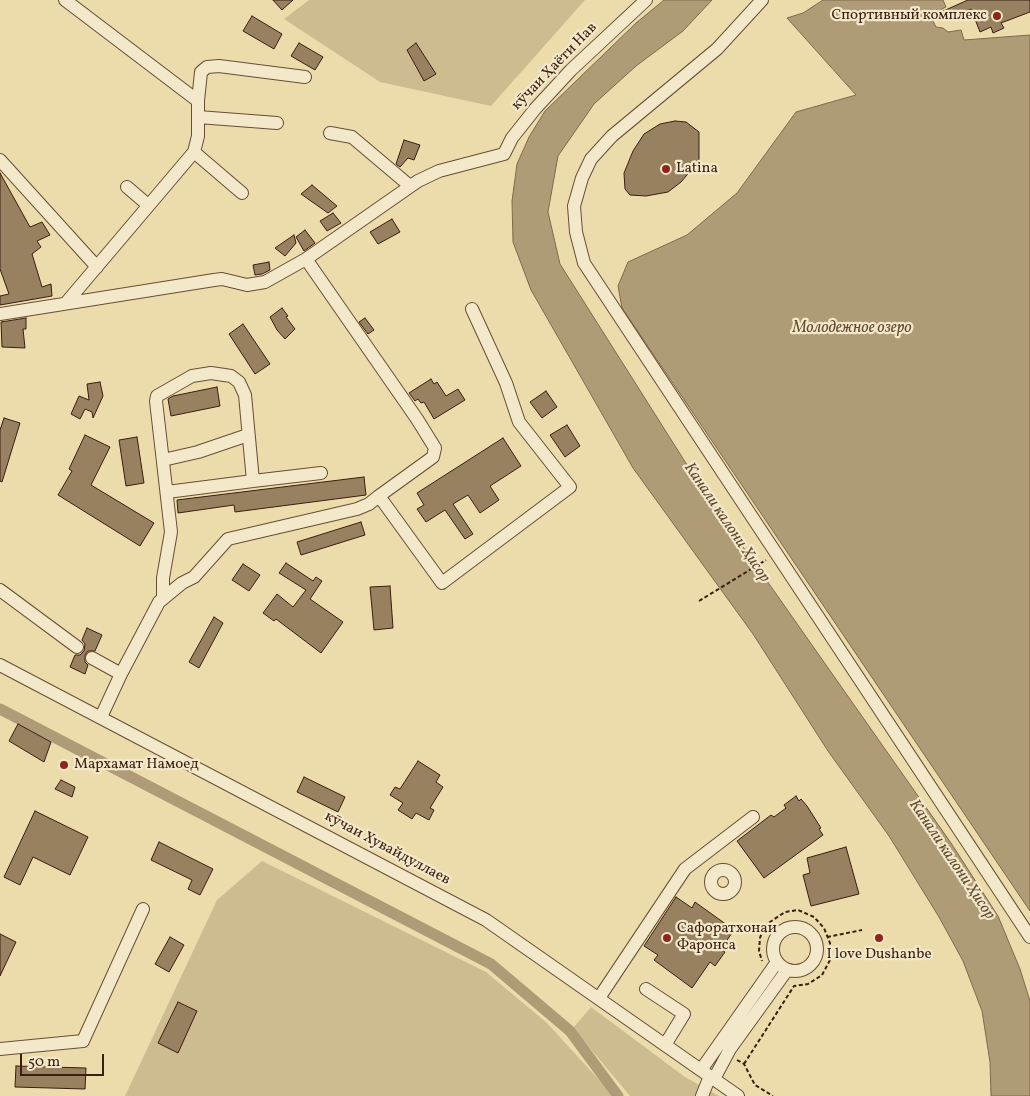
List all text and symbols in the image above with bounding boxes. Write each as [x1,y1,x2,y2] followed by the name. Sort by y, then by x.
[832,7,987,25] place label: Спортивный комплекс
[991,10,1003,22] marker: Спортивный комплекс
[509,19,601,115] street label: кӯчаи Ҳаёти Нав
[676,160,718,178] place label: Latina
[660,163,672,175] marker: Latina
[793,319,911,339] water label: Молодежное озеро
[679,459,773,587] water label: Канали калони Ҳисор
[74,756,199,774] place label: Мархамат Намоед
[58,759,70,771] marker: Мархамат Намоед
[904,796,998,924] water label: Канали калони Ҳисор
[321,808,453,890] street label: кӯчаи Хувайдуллаев
[677,920,777,955] place label: Сафоратхонаи Фаронса
[661,932,673,944] marker: Сафоратхонаи Фаронса
[873,932,885,944] marker: I love Dushanbe
[826,946,932,964] place label: I love Dushanbe
[22,1044,106,1076] scale bar
[28,1052,60,1073] text: 50 m

